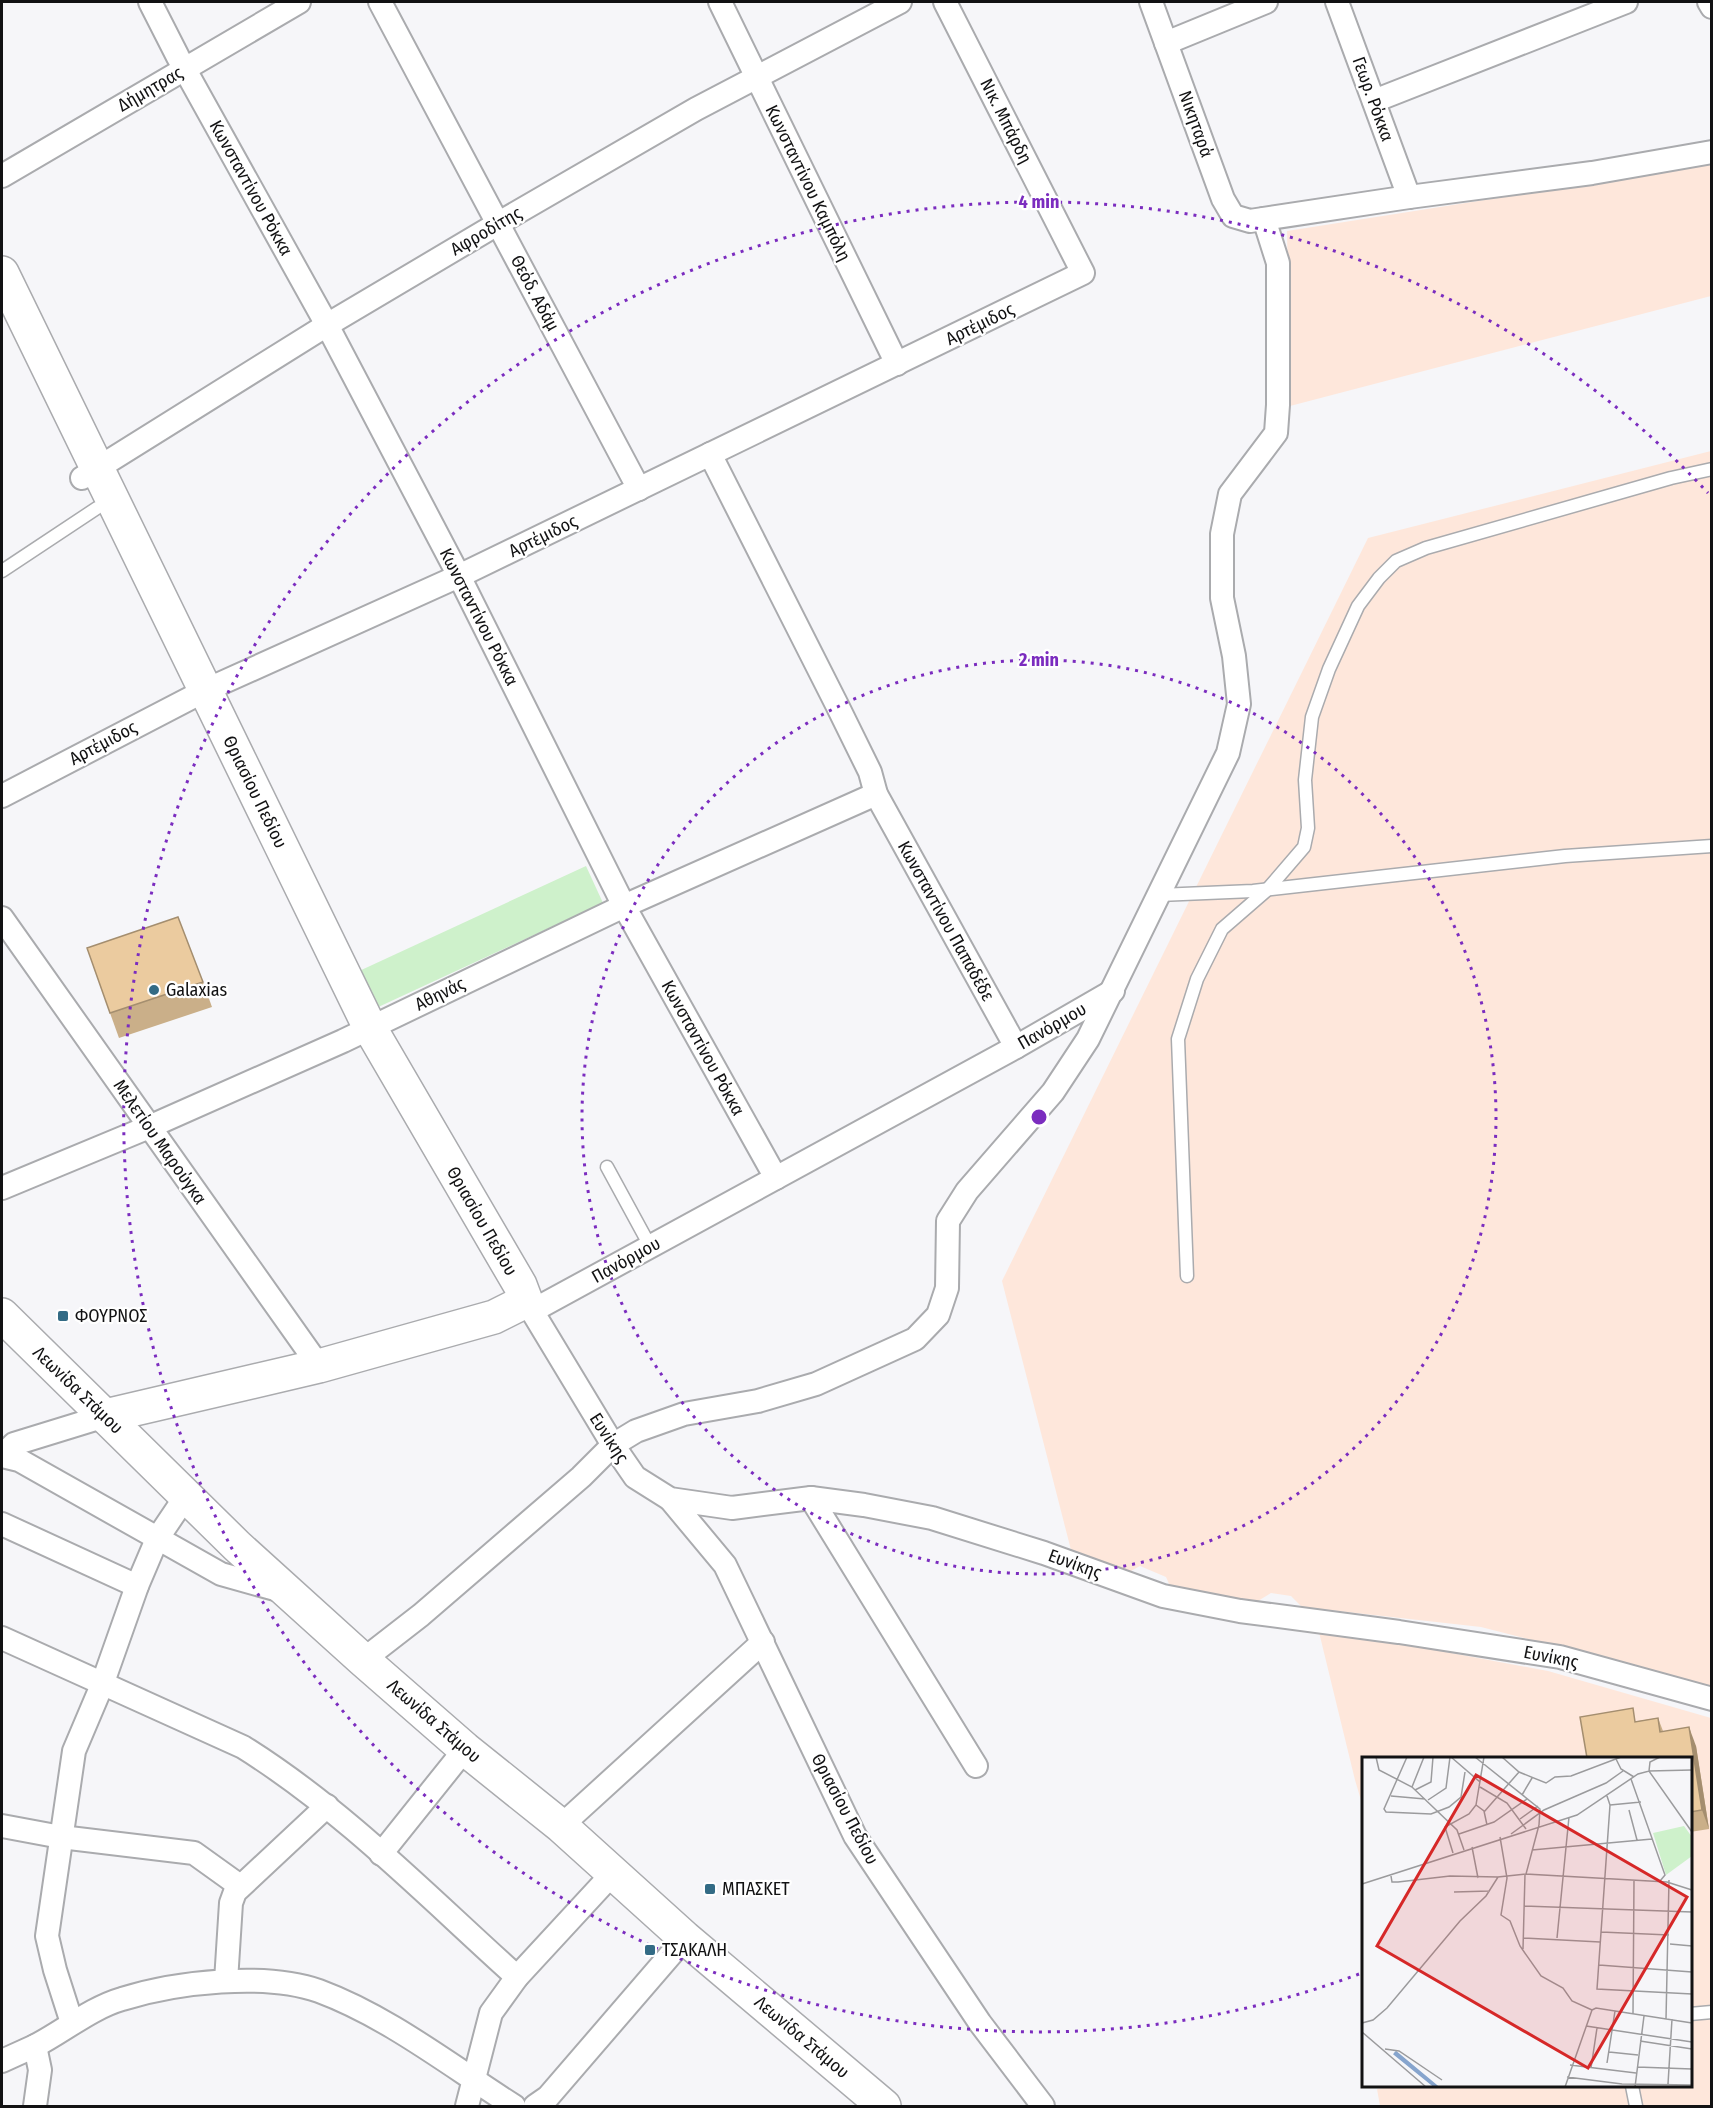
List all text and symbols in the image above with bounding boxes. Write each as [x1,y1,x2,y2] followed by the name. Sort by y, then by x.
[1348,54,1398,144] street label: Γεωρ. Ρόκκα
[113,61,187,116] street label: Δήμητρας
[975,75,1037,167] street label: Νικ. Μπάρδη
[1174,88,1218,160] street label: Νικηταρά
[761,101,855,265] street label: Κωνσταντίνου Καμπόλη
[205,117,297,259] street label: Κωνσταντίνου Ρόκκα
[1019,191,1059,213] text: 4 min
[446,202,526,260] street label: Αφροδίτης
[506,251,564,335] street label: Θεόδ. Αδάμ
[942,298,1018,350] street label: Αρτέμιδος
[505,510,581,562] street label: Αρτέμιδος
[435,545,523,689] street label: Κωνσταντίνου Ρόκκα
[1018,649,1059,671] text: 2 min
[65,716,141,770] street label: Αρτέμιδος
[218,732,292,852] street label: Θριασίου Πεδίου
[893,837,999,1005] street label: Κωνσταντίνου Παπαδέδε
[411,972,469,1015] street label: Αθηνάς
[657,977,749,1119] street label: Κωνσταντίνου Ρόκκα
[166,979,228,1001] place label: Galaxias
[147,983,161,997] marker: Galaxias
[1014,998,1090,1054] street label: Πανόρμου
[109,1075,211,1209] street label: Μελετίου Μαρούγκα
[1029,1107,1049,1127] centre of rings
[442,1162,522,1280] street label: Θριασίου Πεδίου
[588,1232,664,1288] street label: Πανόρμου
[75,1305,147,1327] place label: ΦΟΥΡΝΟΣ
[56,1309,70,1323] marker: ΦΟΥΡΝΟΣ
[28,1341,128,1439] street label: Λεωνίδα Στάμου
[585,1409,634,1468] street label: Ευνίκης
[1045,1544,1105,1584] street label: Ευνίκης
[1522,1641,1581,1673] street label: Ευνίκης
[383,1674,485,1768] street label: Λεωνίδα Στάμου
[807,1750,883,1868] street label: Θριασίου Πεδίου
[1362,1757,1692,2087] inset map
[722,1878,790,1900] place label: ΜΠΑΣΚΕΤ
[703,1882,717,1896] marker: ΜΠΑΣΚΕΤ
[662,1939,727,1961] place label: ΤΣΑΚΑΛΗ
[643,1943,657,1957] marker: ΤΣΑΚΑΛΗ
[750,1991,854,2083] street label: Λεωνίδα Στάμου

